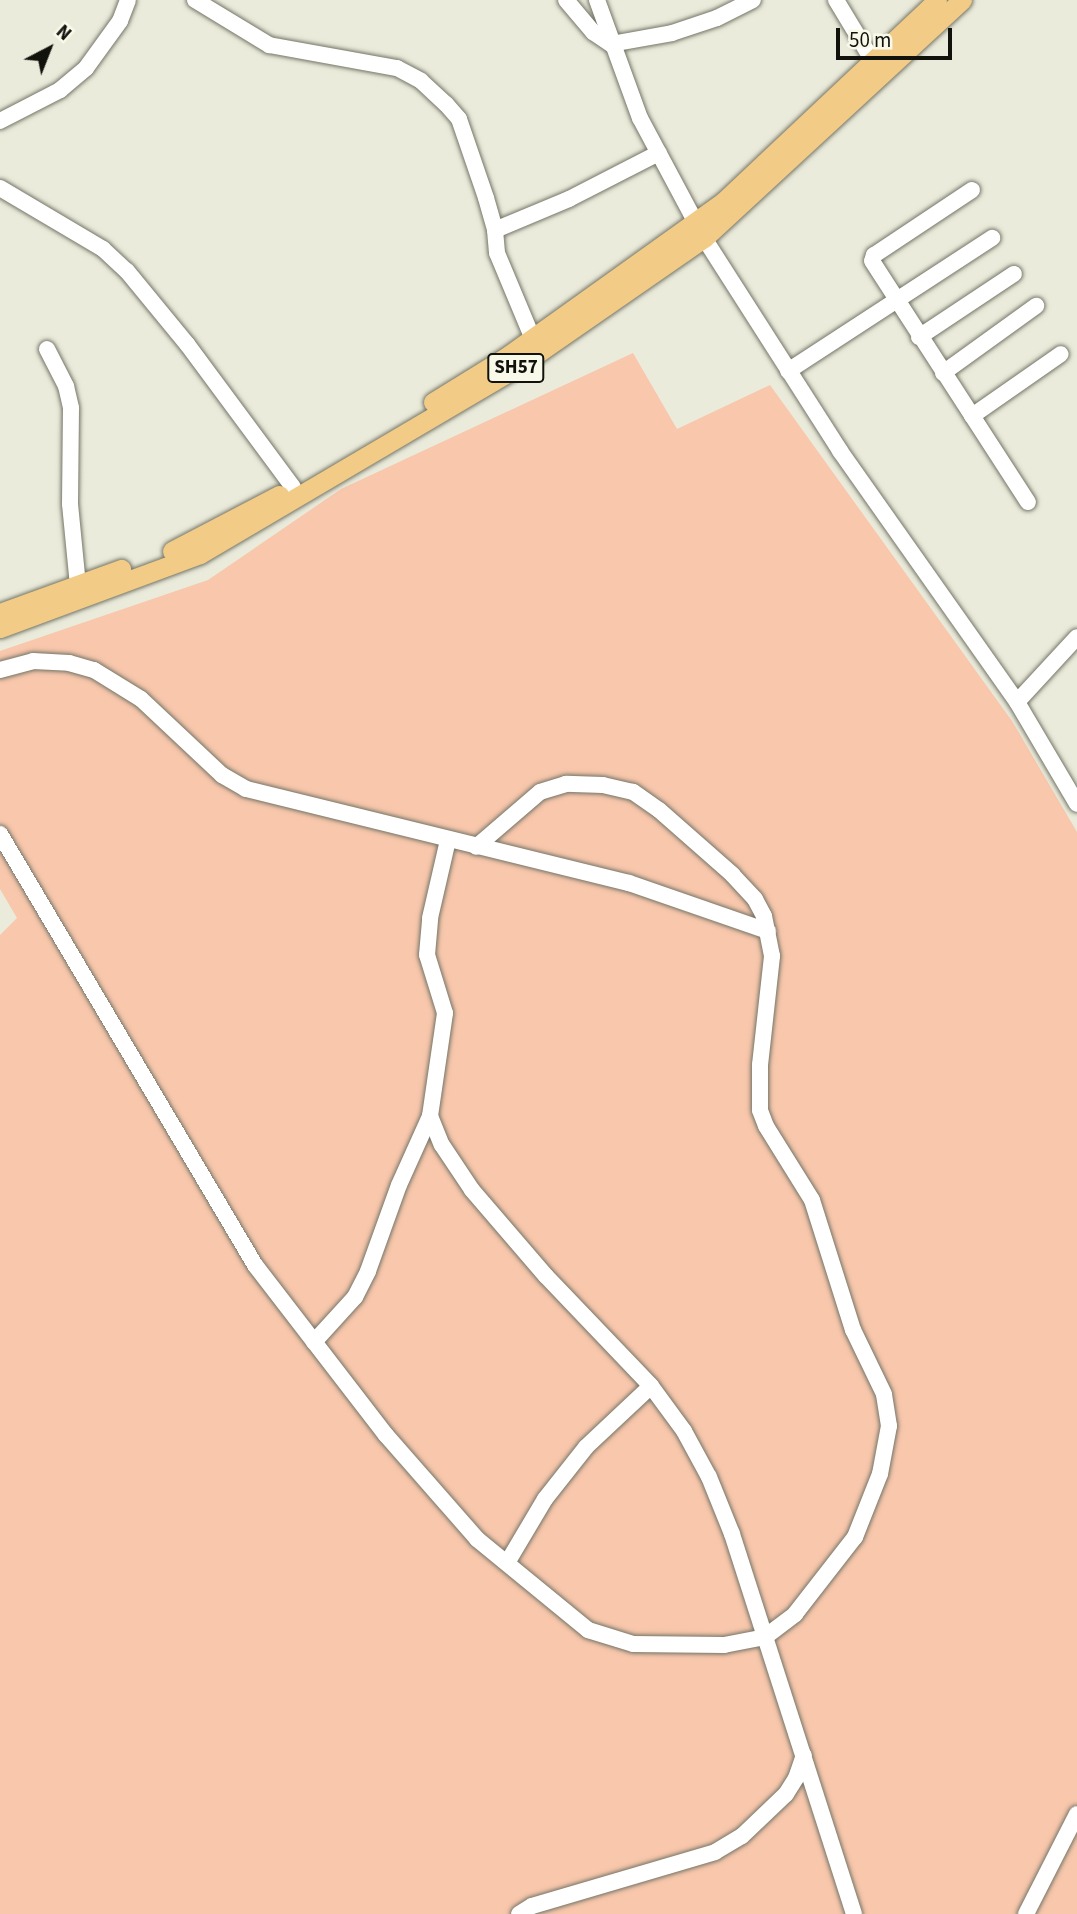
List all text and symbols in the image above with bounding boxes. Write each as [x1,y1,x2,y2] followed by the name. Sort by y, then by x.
[14,14,84,84] north arrow
[839,14,954,58] scale bar
[50,19,77,47] text: N
[849,25,891,55] text: 50 m
[486,352,546,384] road number: SH57

